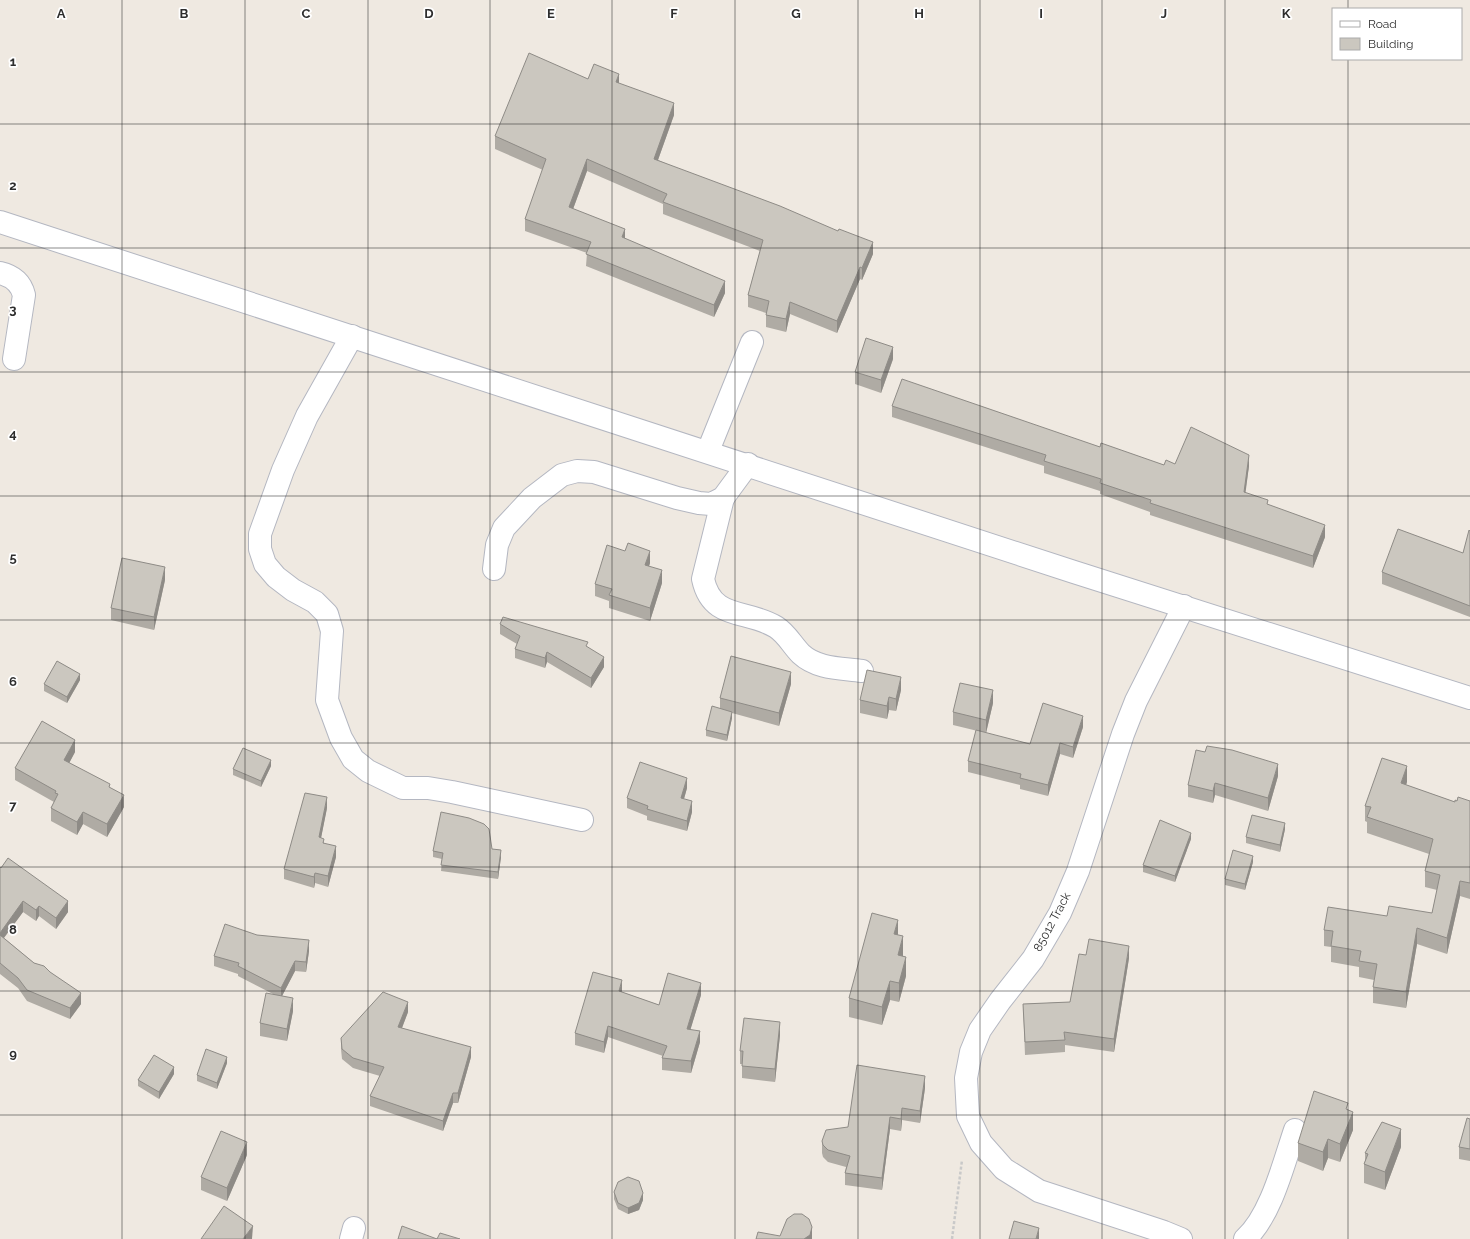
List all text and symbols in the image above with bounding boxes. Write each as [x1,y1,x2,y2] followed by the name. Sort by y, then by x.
[57,6,66,21] text: A
[180,6,189,21] text: B
[302,6,311,21] text: C
[424,6,434,21] text: D
[547,6,555,21] text: E
[670,6,678,21] text: F
[791,6,801,21] text: G
[914,6,924,21] text: H
[1039,6,1043,21] text: I
[1161,6,1167,21] text: J
[1282,6,1291,21] text: K
[1332,8,1462,60] legend
[1368,17,1397,31] text: Road
[1368,37,1414,51] text: Building
[10,54,17,69] text: 1
[9,178,17,193] text: 2
[9,302,17,317] text: 3
[9,426,17,441] text: 4
[9,550,17,565] text: 5
[9,674,17,689] text: 6
[9,798,17,813] text: 7
[1031,889,1074,954] street label: 85012 Track
[9,922,17,937] text: 8
[9,1046,17,1061] text: 9

